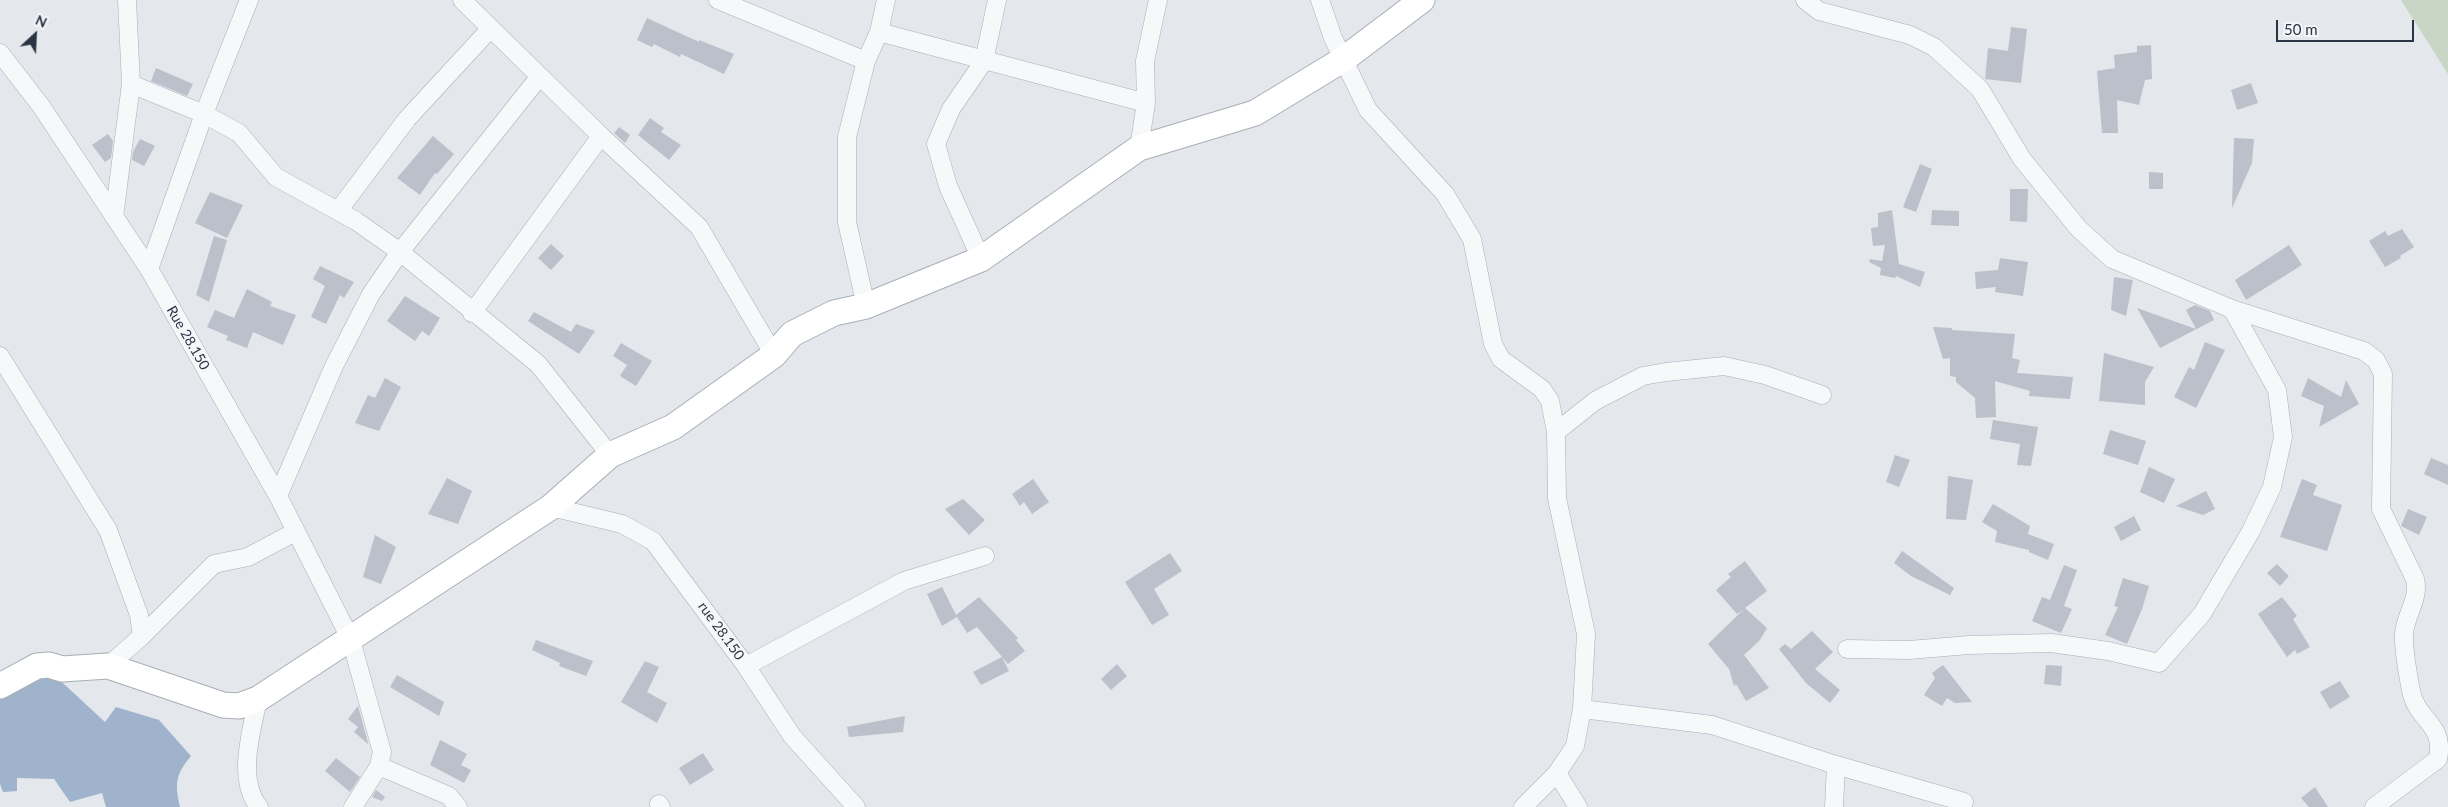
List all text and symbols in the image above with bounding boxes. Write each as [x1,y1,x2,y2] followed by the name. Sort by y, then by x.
[10,10,60,60] north arrow
[2278,10,2416,42] scale bar
[33,11,50,31] text: N
[2284,20,2318,38] text: 50 m
[163,303,213,373] street label: Rue 28.150
[694,599,748,663] street label: rue 28.150

